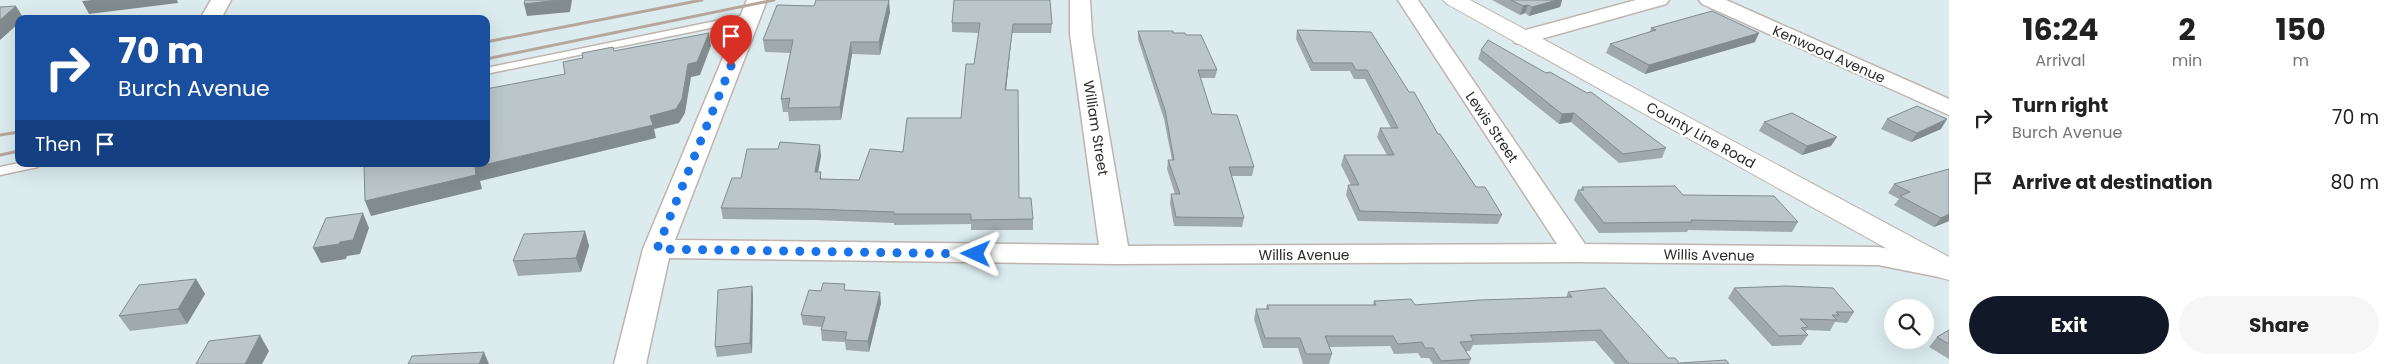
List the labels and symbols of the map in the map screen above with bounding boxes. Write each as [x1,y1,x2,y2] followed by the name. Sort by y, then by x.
[710,15,752,66] pin
[1770,20,1889,88] street label: Kenwood Avenue
[1079,79,1113,177] street label: William Street
[1461,88,1523,166] street label: Lewis Street
[1643,97,1759,173] street label: County Line Road
[949,227,1001,279] position arrow
[1663,244,1755,266] street label: Willis Avenue
[1258,245,1350,265] street label: Willis Avenue

